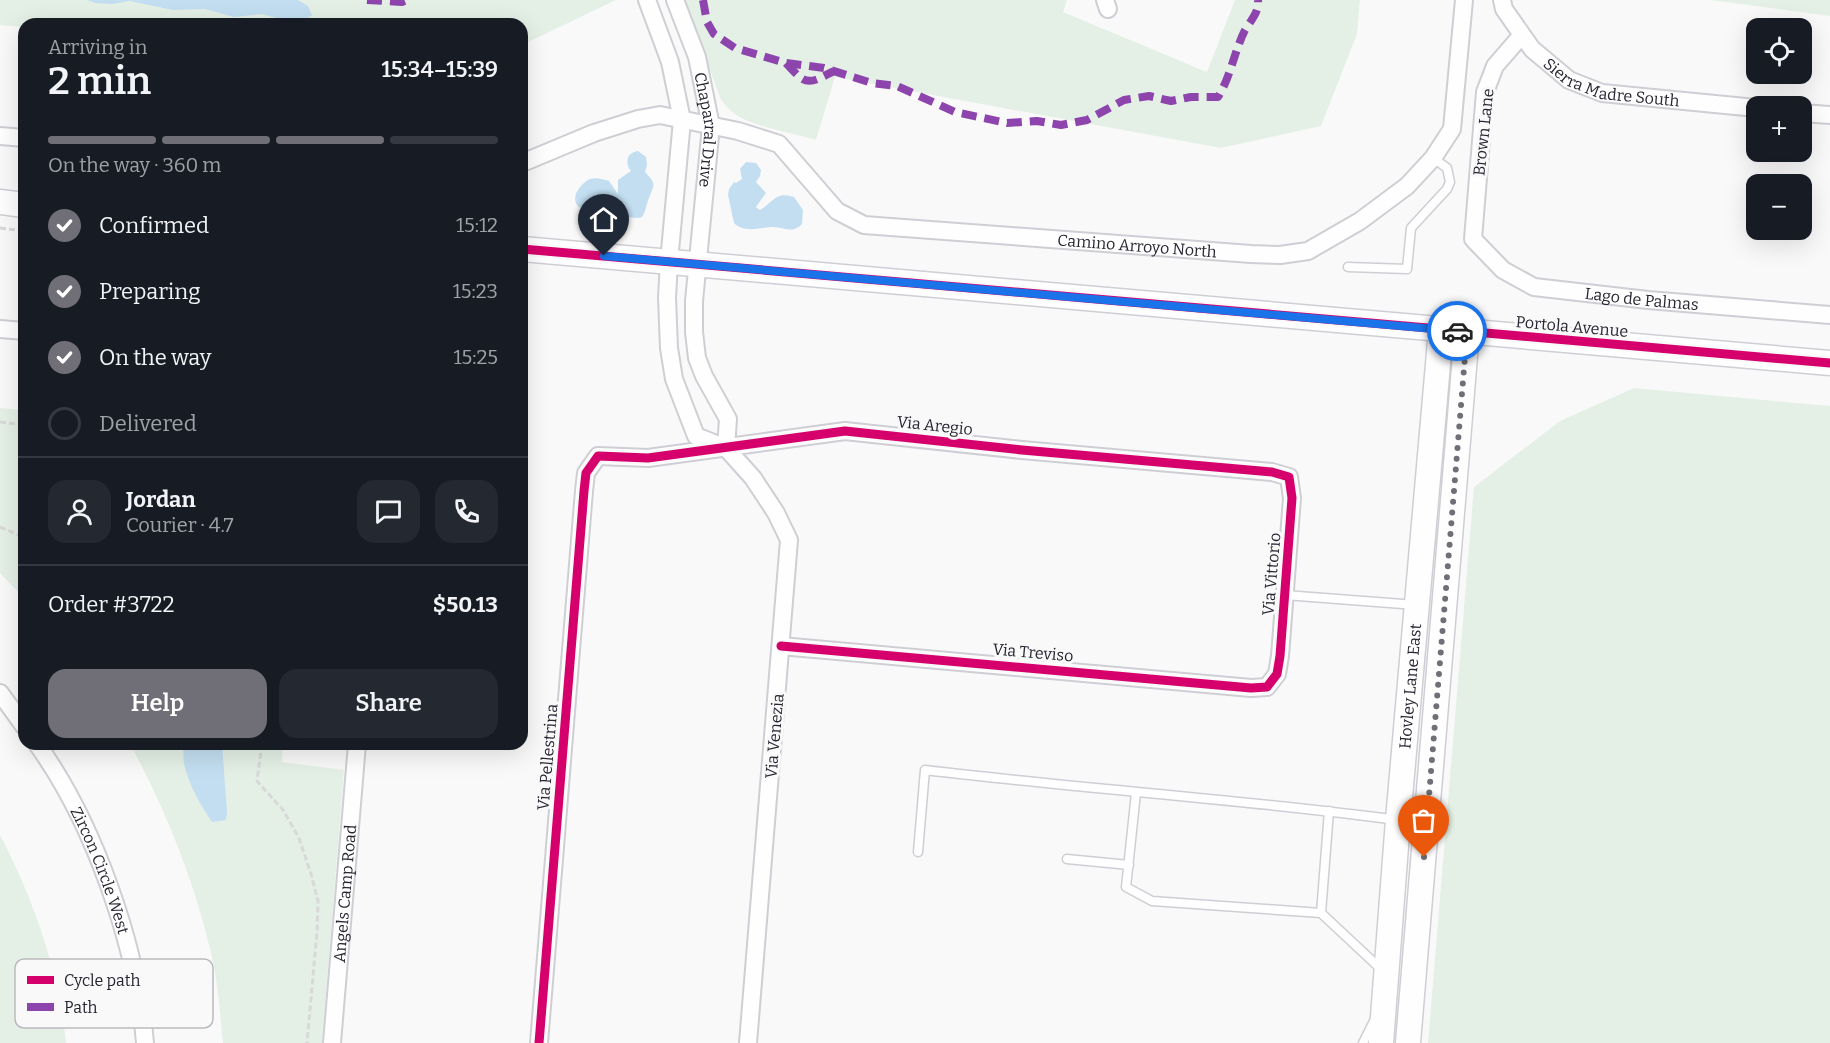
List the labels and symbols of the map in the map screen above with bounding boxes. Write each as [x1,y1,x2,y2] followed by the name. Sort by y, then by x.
[1540,54,1680,110] street label: Sierra Madre South
[690,71,720,188] street label: Chaparral Drive
[1469,87,1498,177] street label: Brown Lane
[578,194,629,256] pin
[1057,231,1217,261] street label: Camino Arroyo North
[1584,284,1699,314] street label: Lago de Palmas
[1427,301,1487,361] courier
[1515,312,1629,341] street label: Portola Avenue
[896,412,974,439] street label: Via Aregio
[1258,532,1285,616] street label: Via Vittorio
[1395,623,1425,750] street label: Hovley Lane East
[992,640,1074,665] street label: Via Treviso
[761,692,788,779] street label: Via Venezia
[533,703,562,811] street label: Via Pellestrina
[1398,795,1449,857] pin
[67,804,133,936] street label: Zircon Circle West
[330,823,360,963] street label: Angels Camp Road
[15,959,213,1028] legend
[64,971,140,990] text: Cycle path
[64,998,98,1017] text: Path

